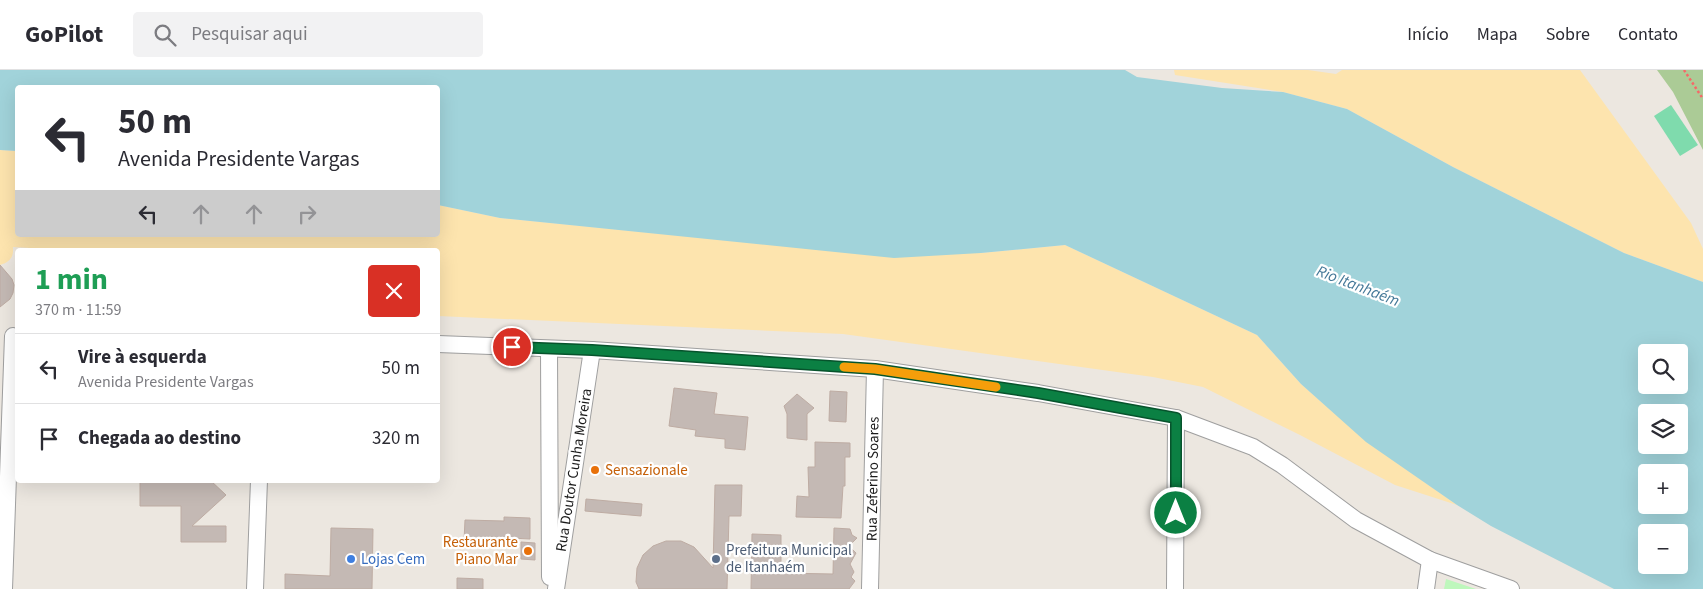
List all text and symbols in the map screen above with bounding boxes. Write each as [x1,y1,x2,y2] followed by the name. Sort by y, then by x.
[133,12,483,57] search box
[25,17,103,52] text: GoPilot
[151,21,179,49] icon: search
[191,21,308,48] text: Pesquisar aqui
[1407,22,1449,47] text: Início
[1477,22,1518,47] text: Mapa
[1546,22,1590,47] text: Sobre
[1618,22,1678,47] text: Contato
[118,97,192,147] text: 50 m
[35,105,100,170] icon: left
[118,143,359,175] text: Avenida Presidente Vargas
[134,200,162,228] icon: left
[187,200,215,228] icon: ahead
[240,200,268,228] icon: ahead
[293,200,321,228] icon: right
[35,258,108,301] text: 1 min
[1313,260,1403,312] water label: Rio Itanhaém
[368,265,420,317] button: close
[35,299,122,321] text: 370 m · 11:59
[491,326,533,368] pin
[498,333,526,361] icon: arrive
[78,344,207,371] text: Vire à esquerda
[1638,344,1688,574] map controls
[1638,344,1688,394] button: search
[35,355,63,383] icon: left
[382,355,420,382] text: 50 m
[78,371,254,393] text: Avenida Presidente Vargas
[551,387,597,553] street label: Rua Doutor Cunha Moreira
[1638,404,1688,454] button: layers
[861,417,885,541] street label: Rua Zeferino Soares
[35,425,63,453] icon: arrive
[78,425,241,452] text: Chegada ao destino
[372,425,420,452] text: 320 m
[605,460,688,481] place label: Sensazionale
[589,464,601,476] marker: Sensazionale
[1638,464,1688,514] button: +
[1149,486,1201,538] position arrow
[1638,524,1688,574] button: −
[443,532,519,570] place label: Restaurante Piano Mar
[726,540,852,578] place label: Prefeitura Municipal de Itanhaém
[522,545,534,557] marker: Restaurante Piano Mar
[361,549,425,570] place label: Lojas Cem
[345,553,357,565] marker: Lojas Cem
[710,553,722,565] marker: Prefeitura Municipal de Itanhaém

